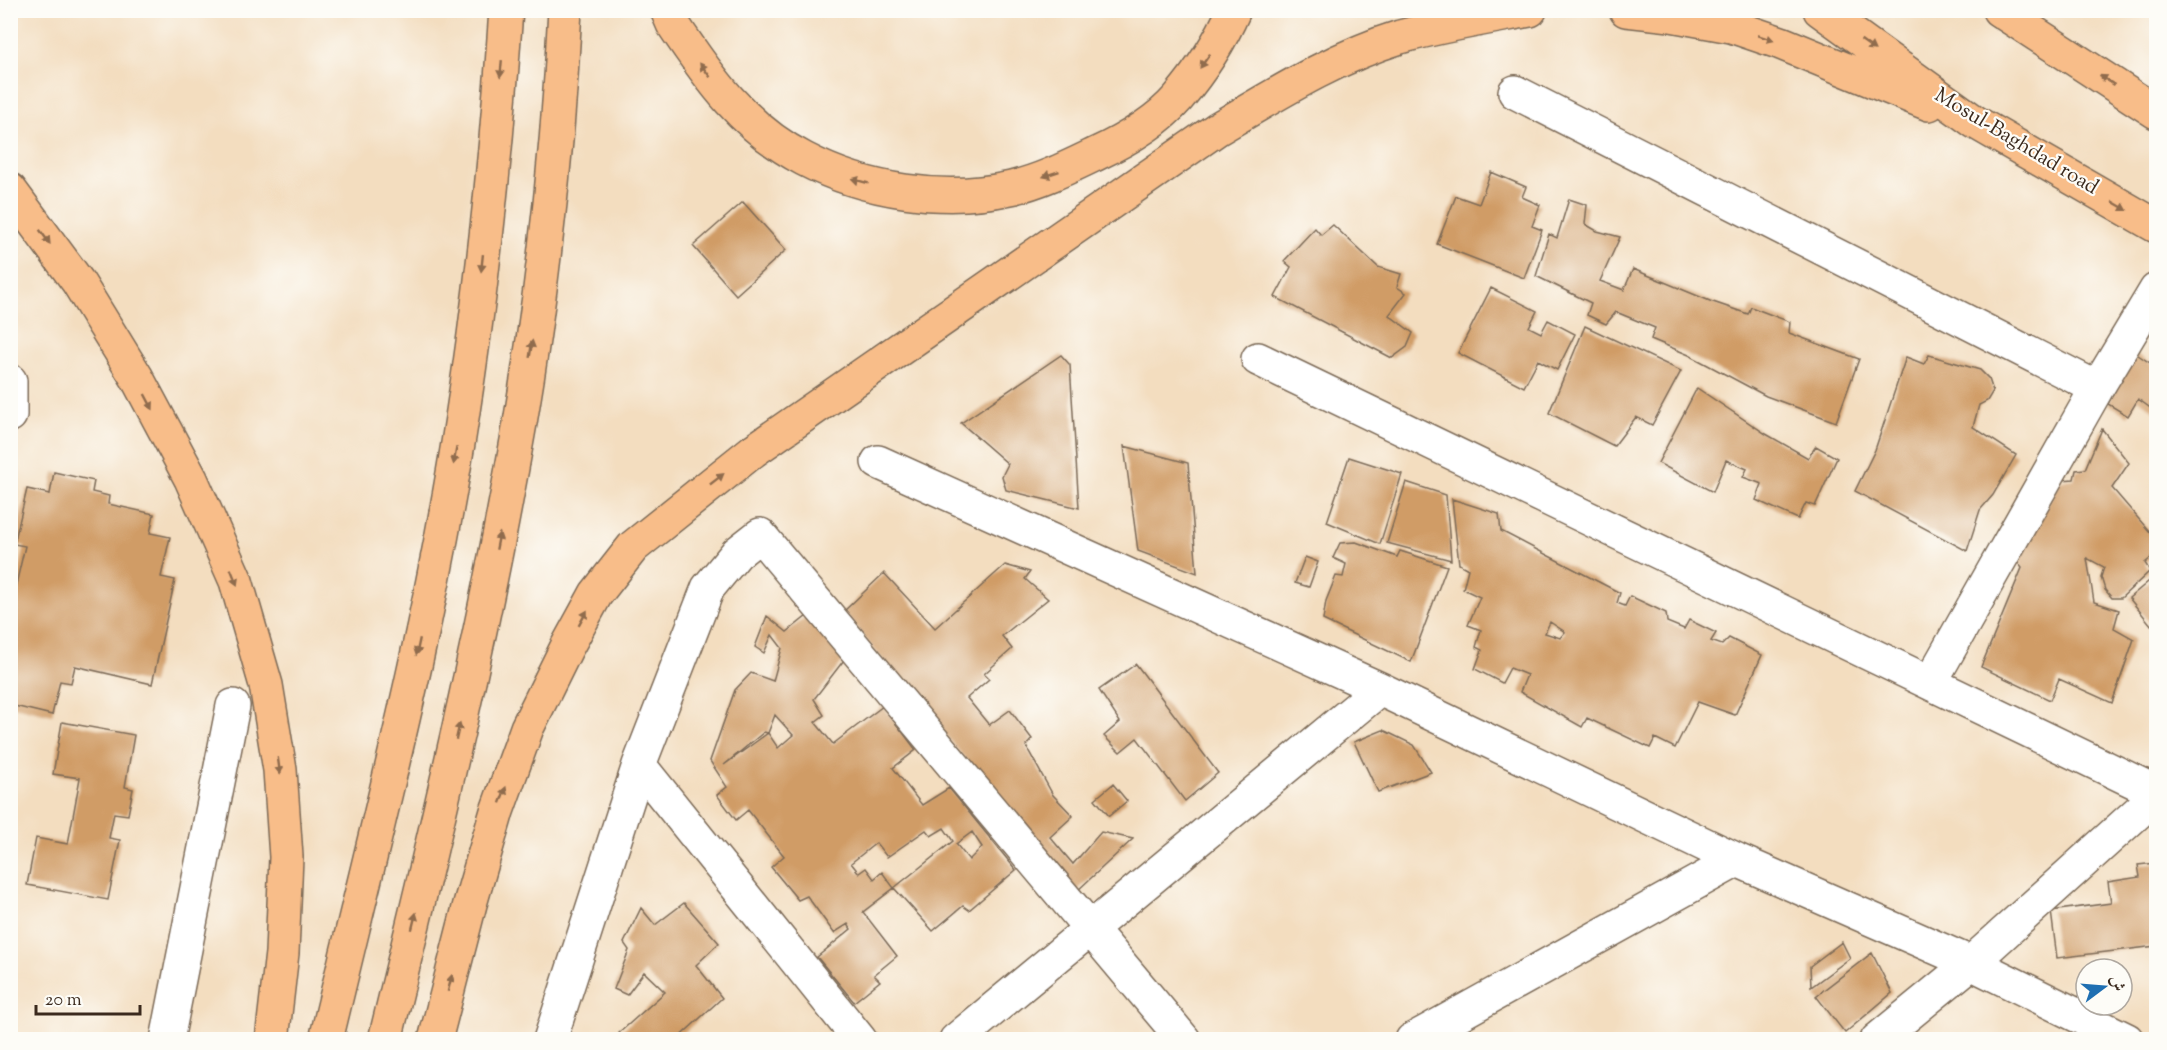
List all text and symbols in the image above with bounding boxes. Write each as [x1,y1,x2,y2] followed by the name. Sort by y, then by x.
[1757,34,1775,43] one-way arrow
[1859,39,1875,51] one-way arrow
[1200,53,1211,69] one-way arrow
[497,59,506,78] one-way arrow
[699,63,711,78] one-way arrow
[2099,75,2115,86] one-way arrow
[1928,81,2104,203] street label: Mosul-Baghdad road
[1042,170,1060,180] one-way arrow
[851,176,869,186] one-way arrow
[2112,200,2129,210] one-way arrow
[39,229,51,245] one-way arrow
[477,253,487,272] one-way arrow
[527,339,536,358] one-way arrow
[144,394,154,411] one-way arrow
[451,447,460,466] one-way arrow
[709,473,725,486] one-way arrow
[494,531,503,550] one-way arrow
[230,568,239,586] one-way arrow
[578,609,588,626] one-way arrow
[413,638,422,657] one-way arrow
[454,722,463,741] one-way arrow
[275,757,284,776] one-way arrow
[499,786,509,804] one-way arrow
[409,912,419,931] one-way arrow
[2074,957,2134,1017] north arrow
[2103,973,2129,994] text: ش
[445,974,455,992] one-way arrow
[36,978,140,1016] scale bar
[45,988,82,1014] text: 20 m

